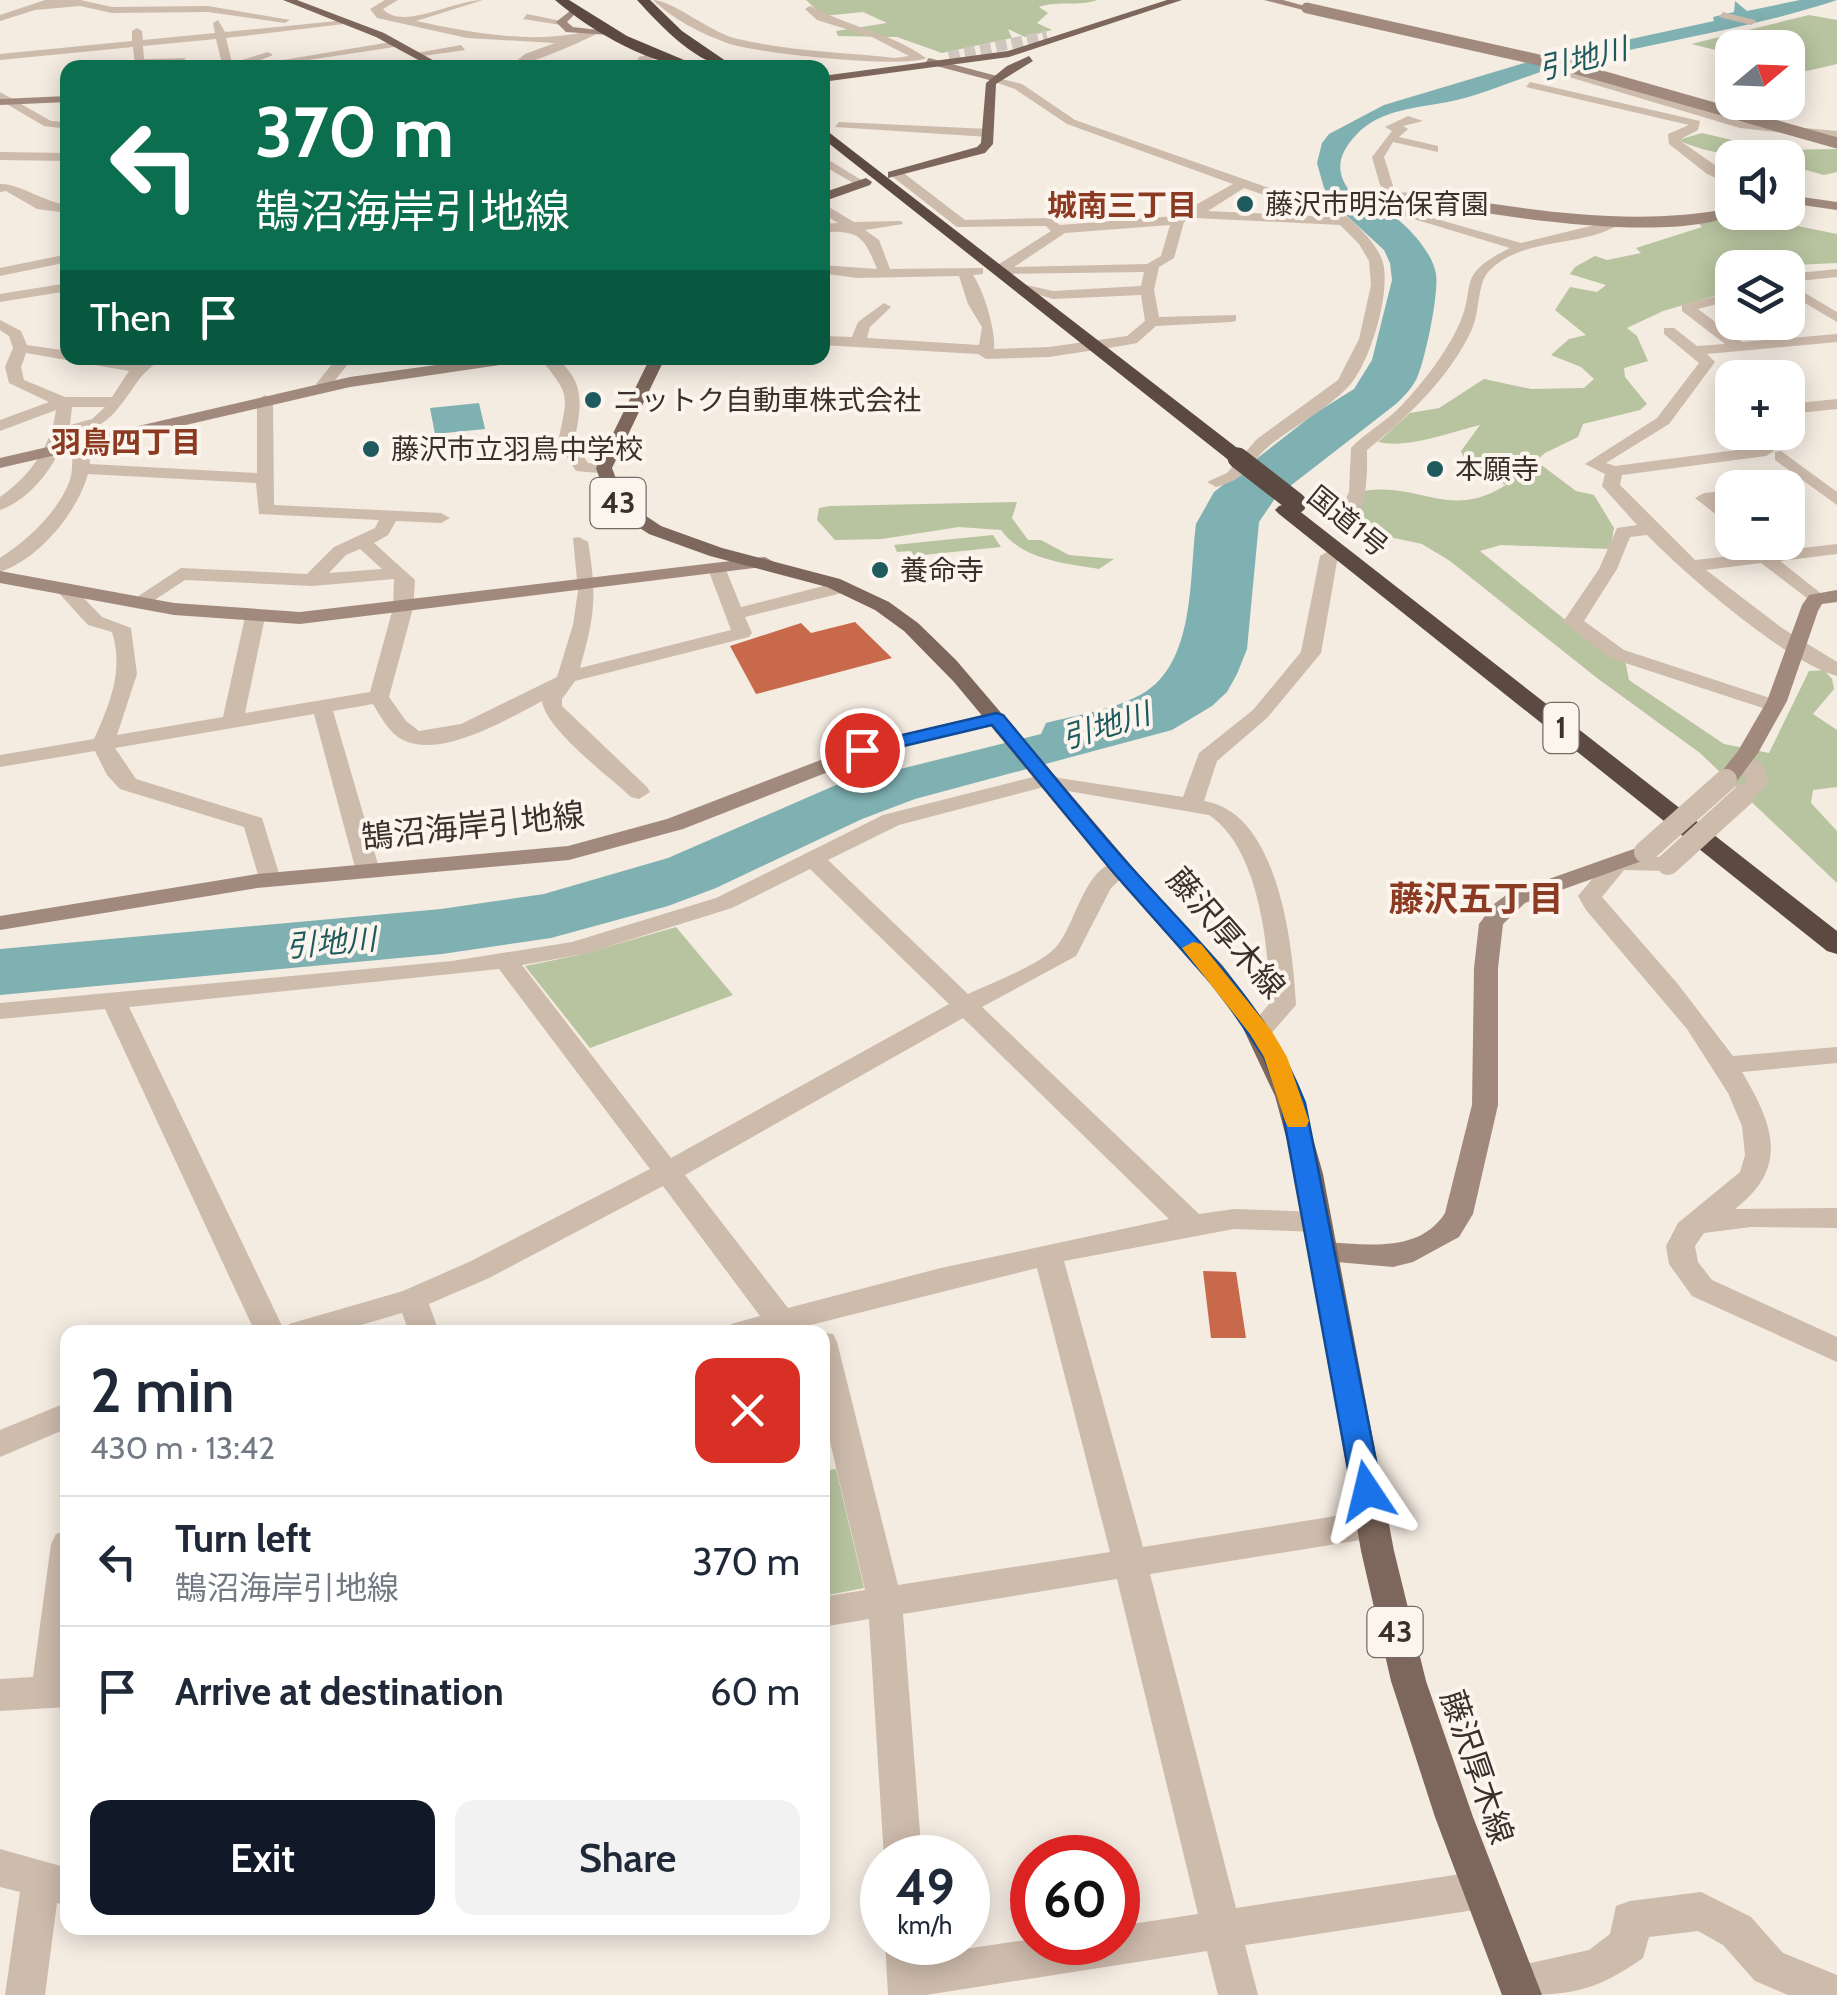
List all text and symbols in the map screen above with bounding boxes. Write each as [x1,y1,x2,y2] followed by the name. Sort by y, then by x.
[1535,29,1634,87] water label: 引地川
[1715,30,1805,120] north arrow
[1715,30,1805,560] map controls
[255,89,454,175] text: 370 m
[90,100,220,230] icon: left
[1715,140,1805,230] button: sound
[255,184,570,238] text: 鵠沼海岸引地線
[1047,187,1197,224] district label: 城南三丁目
[1265,187,1489,221] place label: 藤沢市明治保育園
[1234,193,1256,215] marker: 藤沢市明治保育園
[1715,250,1805,340] button: layers
[191,290,246,345] icon: arrive
[90,294,171,341] text: Then
[1715,360,1805,450] button: +
[613,383,921,417] place label: ニットク自動車株式会社
[582,389,604,411] marker: ニットク自動車株式会社
[51,424,201,461] district label: 羽鳥四丁目
[391,432,643,466] place label: 藤沢市立羽鳥中学校
[360,438,382,460] marker: 藤沢市立羽鳥中学校
[1455,452,1539,486] place label: 本願寺
[1424,458,1446,480] marker: 本願寺
[1715,470,1805,560] button: −
[590,478,646,528] road number: 43
[1301,478,1395,564] street label: 国道1号
[900,553,984,587] place label: 養命寺
[869,559,891,581] marker: 養命寺
[1057,694,1157,756] water label: 引地川
[1544,703,1578,753] road number: 1
[820,708,905,793] pin
[835,723,890,778] icon: arrive
[360,794,586,857] street label: 鵠沼海岸引地線
[1159,859,1294,1006] street label: 藤沢厚木線
[1388,877,1564,920] district label: 藤沢五丁目
[285,920,380,965] water label: 引地川
[90,1354,235,1427] text: 2 min
[695,1358,800,1463] button: close
[90,1428,275,1467] text: 430 m · 13:42
[1315,1439,1419,1543] position arrow
[175,1515,311,1562] text: Turn left
[90,1534,145,1589] icon: left
[692,1538,800,1585] text: 370 m
[175,1568,399,1607] text: 鵠沼海岸引地線
[1368,1607,1422,1657] road number: 43
[90,1664,145,1719] icon: arrive
[175,1668,504,1715] text: Arrive at destination
[710,1668,800,1715] text: 60 m
[1433,1685,1522,1849] street label: 藤沢厚木線
[90,1800,435,1915] button: Exit
[455,1800,800,1915] button: Share
[1010,1835,1140,1965] speed limit sign: 60
[895,1857,955,1918] text: 49
[898,1910,952,1940] text: km/h

